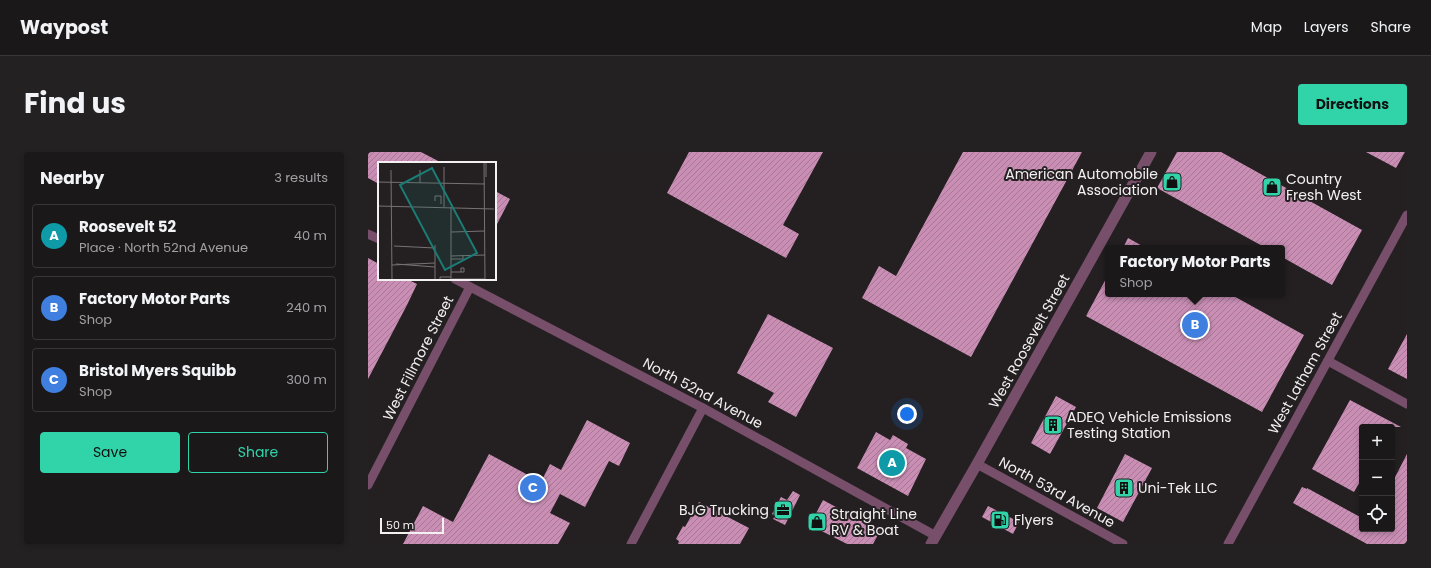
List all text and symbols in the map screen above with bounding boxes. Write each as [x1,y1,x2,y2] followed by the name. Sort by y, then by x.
[20,14,108,41] text: Waypost
[1251,17,1282,37] text: Map
[1304,17,1348,37] text: Layers
[1370,17,1411,37] text: Share
[24,84,126,123] text: Find us
[1298,84,1407,125] button: Directions
[378,162,496,280] inset map
[1005,164,1158,200] place label: American Automobile Association
[40,166,104,190] text: Nearby
[274,168,328,187] text: 3 results
[1286,169,1362,205] place label: Country Fresh West
[1161,171,1183,193] shop icon: American Automobile Association
[1261,176,1283,198] shop icon: Country Fresh West
[79,216,176,237] text: Roosevelt 52
[49,226,59,245] text: A
[294,226,327,245] text: 40 m
[79,238,248,257] text: Place · North 52nd Avenue
[1105,245,1285,297] popup
[1119,251,1271,272] text: Factory Motor Parts
[984,270,1074,412] street label: West Roosevelt Street
[1119,273,1152,292] text: Shop
[79,288,230,309] text: Factory Motor Parts
[378,292,458,424] street label: West Fillmore Street
[50,298,58,317] text: B
[286,298,327,317] text: 240 m
[1263,308,1347,438] street label: West Latham Street
[79,310,112,329] text: Shop
[1182,310,1208,340] pin: B
[639,353,767,433] street label: North 52nd Avenue
[79,360,236,381] text: Bristol Myers Squibb
[49,370,59,389] text: C
[286,370,327,389] text: 300 m
[79,382,112,401] text: Shop
[897,404,917,424] your location
[1067,407,1232,443] place label: ADEQ Vehicle Emissions Testing Station
[1042,414,1064,436] building icon: ADEQ Vehicle Emissions Testing Station
[1359,424,1395,532] map controls
[1359,424,1395,460] button: +
[40,432,180,473] button: Save
[188,432,328,473] button: Share
[879,448,905,478] pin: A
[995,452,1119,532] street label: North 53rd Avenue
[1359,460,1395,496] button: −
[520,473,546,503] pin: C
[1113,477,1135,499] building icon: Uni-Tek LLC
[1138,478,1218,498] place label: Uni-Tek LLC
[1359,496,1395,532] button: locate
[772,499,794,521] office icon: BJG Trucking
[679,500,769,520] place label: BJG Trucking
[831,504,917,540] place label: Straight Line RV & Boat
[989,509,1011,531] fuel station icon: Flyers
[1014,510,1054,530] place label: Flyers
[806,511,828,533] shop icon: Straight Line RV & Boat
[380,516,444,535] scale bar
[386,517,414,533] text: 50 m

